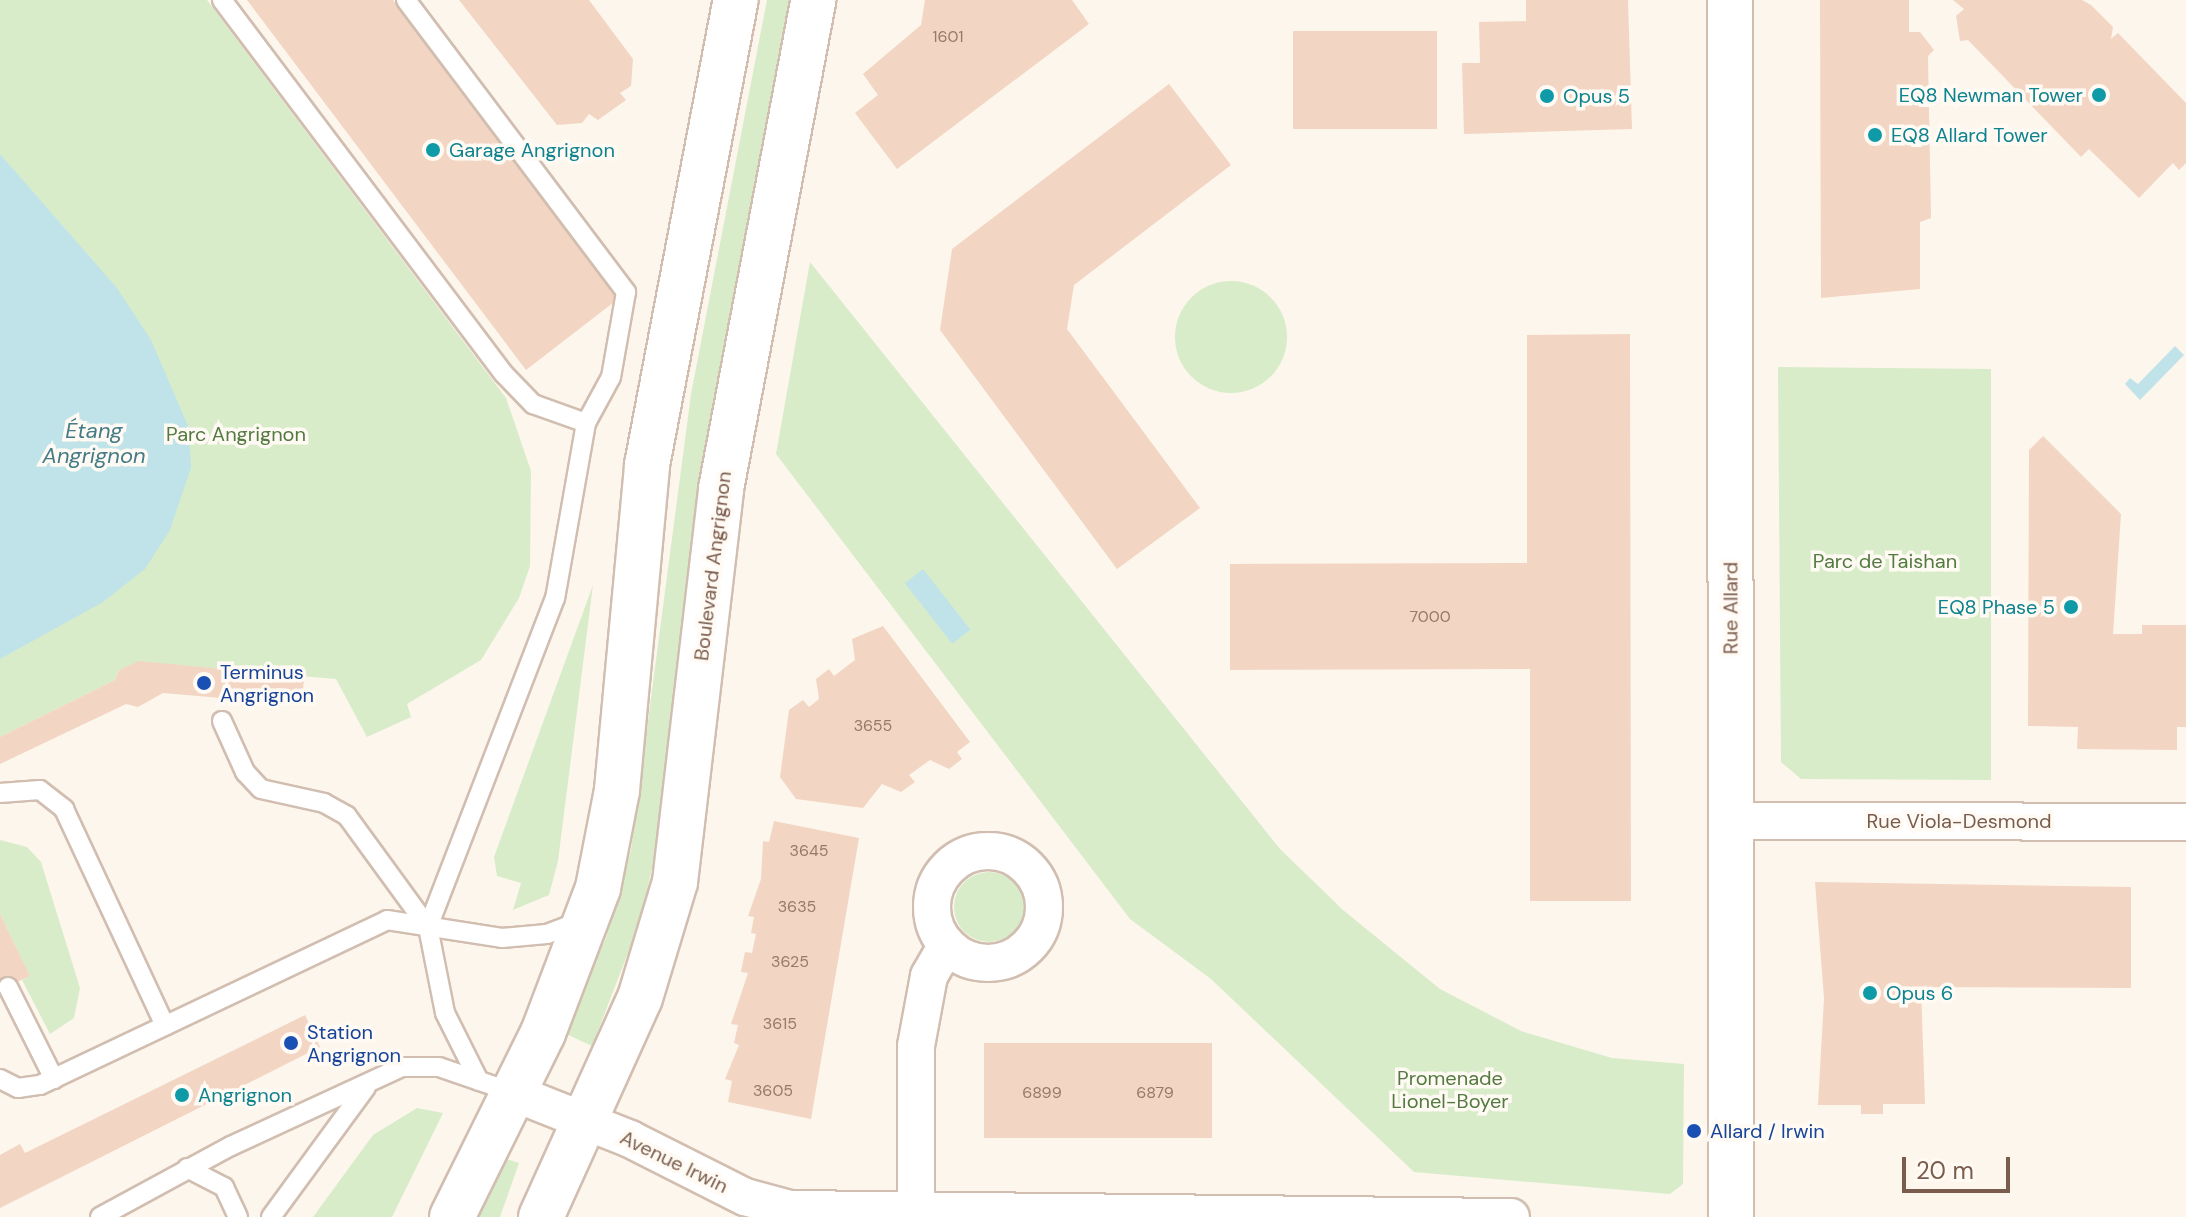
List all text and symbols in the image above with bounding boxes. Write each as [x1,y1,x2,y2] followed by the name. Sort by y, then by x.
[933,27,963,47] house number: 1601
[1899,83,2083,107] place label: EQ8 Newman Tower
[1563,84,1630,108] place label: Opus 5
[2090,86,2108,104] marker: EQ8 Newman Tower
[1538,87,1556,105] marker: Opus 5
[1891,123,2048,147] place label: EQ8 Allard Tower
[1866,126,1884,144] marker: EQ8 Allard Tower
[449,138,615,162] place label: Garage Angrignon
[424,141,442,159] marker: Garage Angrignon
[42,417,146,468] water label: Étang Angrignon
[166,422,306,446] park label: Parc Angrignon
[689,470,737,662] street label: Boulevard Angrignon
[1813,549,1957,573] park label: Parc de Taishan
[1719,562,1743,654] street label: Rue Allard
[1938,595,2055,619] place label: EQ8 Phase 5
[2062,598,2080,616] marker: EQ8 Phase 5
[1409,607,1451,627] house number: 7000
[220,660,314,707] place label: Terminus Angrignon
[195,674,213,692] marker: Terminus Angrignon
[854,716,892,736] house number: 3655
[1866,809,2052,833] street label: Rue Viola-Desmond
[790,841,828,861] house number: 3645
[778,897,816,917] house number: 3635
[771,952,809,972] house number: 3625
[1886,981,1953,1005] place label: Opus 6
[1861,984,1879,1002] marker: Opus 6
[763,1014,797,1034] house number: 3615
[307,1020,401,1067] place label: Station Angrignon
[282,1034,300,1052] marker: Station Angrignon
[1391,1066,1509,1113] park label: Promenade Lionel-Boyer
[753,1081,793,1101] house number: 3605
[198,1083,292,1107] place label: Angrignon
[1022,1083,1062,1103] house number: 6899
[1136,1083,1174,1103] house number: 6879
[173,1086,191,1104] marker: Angrignon
[1710,1119,1825,1143] place label: Allard / Irwin
[1685,1122,1703,1140] marker: Allard / Irwin
[616,1126,732,1198] street label: Avenue Irwin
[1906,1141,2014,1191] scale bar
[1916,1155,1974,1186] text: 20 m

